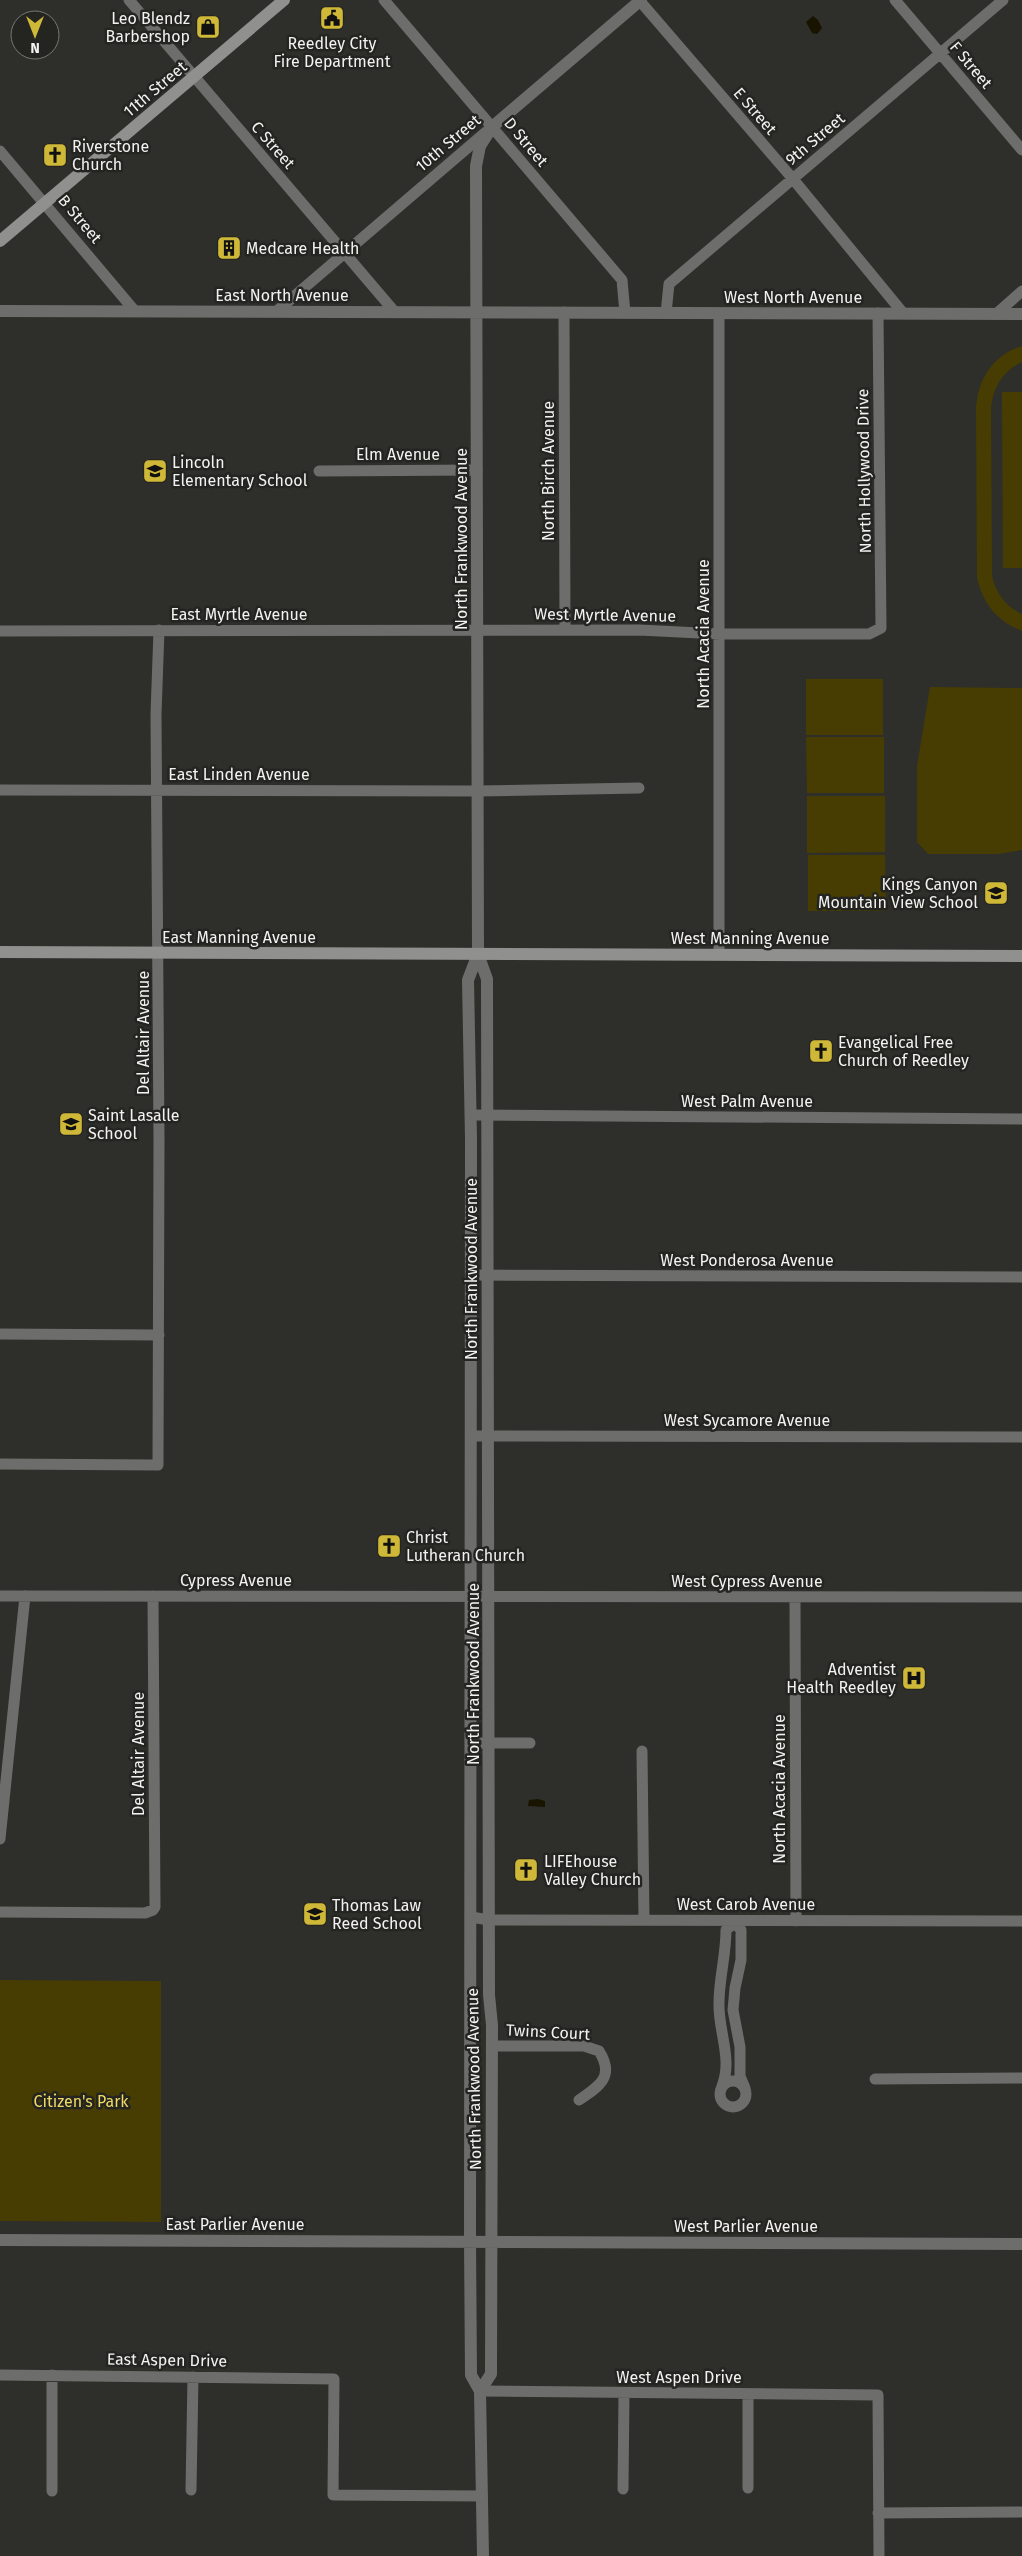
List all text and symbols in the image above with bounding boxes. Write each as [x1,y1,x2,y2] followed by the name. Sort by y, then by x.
[319,5,345,31] public building icon: Reedley City Fire Department
[106,9,190,46] place label: Leo Blendz Barbershop
[10,10,60,60] north arrow
[195,14,221,40] shop icon: Leo Blendz Barbershop
[273,34,391,71] place label: Reedley City Fire Department
[946,38,996,93] street label: F Street
[30,39,40,56] text: N
[120,57,191,121] street label: 11th Street
[729,84,781,139] street label: E Street
[782,109,849,169] street label: 9th Street
[412,110,484,176] street label: 10th Street
[500,114,552,170] street label: D Street
[247,117,299,173] street label: C Street
[72,137,149,174] place label: Riverstone Church
[42,142,68,168] church icon: Riverstone Church
[54,191,106,247] street label: B Street
[216,235,242,261] building icon: Medcare Health
[246,239,359,258] place label: Medcare Health
[215,286,349,305] street label: East North Avenue
[724,288,862,307] street label: West North Avenue
[853,389,875,553] street label: North Hollywood Drive
[539,401,558,541] street label: North Birch Avenue
[356,445,440,464] street label: Elm Avenue
[452,448,471,630] street label: North Frankwood Avenue
[172,453,308,490] place label: Lincoln Elementary School
[142,458,168,484] school or university icon: Lincoln Elementary School
[694,559,713,709] street label: North Acacia Avenue
[534,604,676,626] street label: West Myrtle Avenue
[170,605,308,624] street label: East Myrtle Avenue
[168,765,310,784] street label: East Linden Avenue
[818,875,978,912] place label: Kings Canyon Mountain View School
[983,880,1009,906] school or university icon: Kings Canyon Mountain View School
[162,928,316,947] street label: East Manning Avenue
[671,929,829,948] street label: West Manning Avenue
[134,971,153,1095] street label: Del Altair Avenue
[838,1033,969,1070] place label: Evangelical Free Church of Reedley
[808,1038,834,1064] church icon: Evangelical Free Church of Reedley
[681,1092,813,1111] street label: West Palm Avenue
[88,1106,180,1143] place label: Saint Lasalle School
[58,1111,84,1137] school or university icon: Saint Lasalle School
[462,1178,481,1360] street label: North Frankwood Avenue
[660,1251,834,1270] street label: West Ponderosa Avenue
[664,1411,830,1430] street label: West Sycamore Avenue
[406,1528,525,1565] place label: Christ Lutheran Church
[376,1533,402,1559] church icon: Christ Lutheran Church
[180,1571,292,1590] street label: Cypress Avenue
[671,1572,823,1591] street label: West Cypress Avenue
[464,1583,483,1765] street label: North Frankwood Avenue
[786,1660,896,1697] place label: Adventist Health Reedley
[901,1665,927,1691] hospital icon: Adventist Health Reedley
[129,1692,148,1816] street label: Del Altair Avenue
[770,1714,789,1864] street label: North Acacia Avenue
[544,1852,641,1889] place label: LIFEhouse Valley Church
[513,1857,539,1883] church icon: LIFEhouse Valley Church
[677,1895,815,1914] street label: West Carob Avenue
[332,1896,422,1933] place label: Thomas Law Reed School
[302,1901,328,1927] school or university icon: Thomas Law Reed School
[463,1988,485,2170] street label: North Frankwood Avenue
[505,2020,591,2044] street label: Twins Court
[33,2092,129,2111] park label: Citizen's Park
[165,2215,305,2234] street label: East Parlier Avenue
[674,2217,818,2236] street label: West Parlier Avenue
[107,2349,227,2371] street label: East Aspen Drive
[616,2368,742,2387] street label: West Aspen Drive

